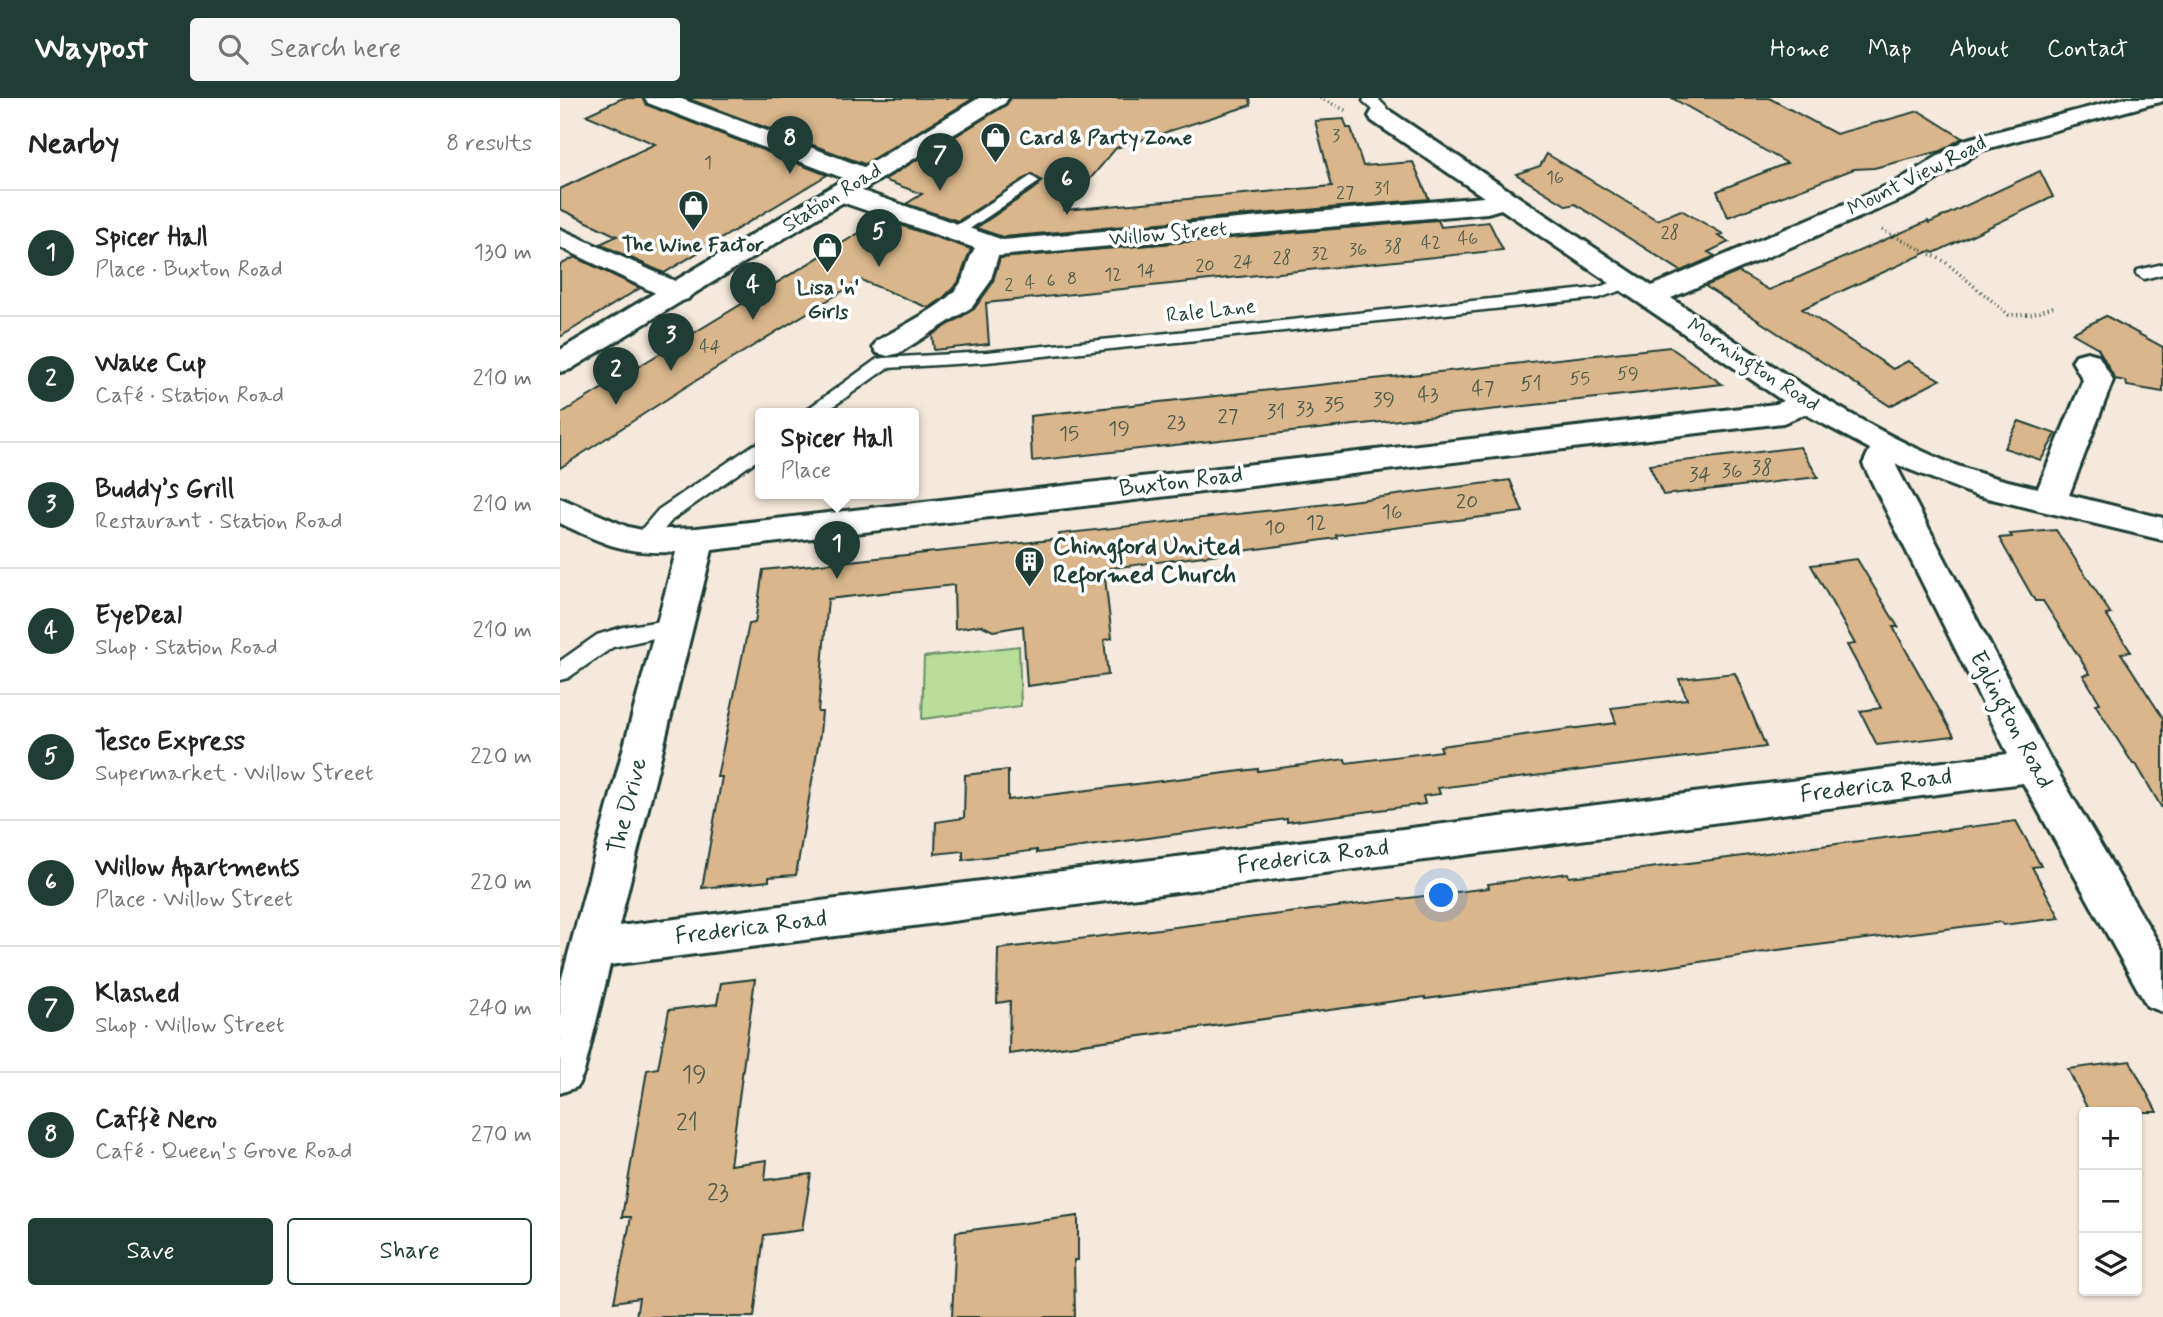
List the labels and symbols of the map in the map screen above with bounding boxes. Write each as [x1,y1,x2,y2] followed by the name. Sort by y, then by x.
[767,116,813,174] pin: 8
[979,121,1013,165] shop icon: Card & Party Zone
[1019,124,1192,152] place label: Card & Party Zone
[1332,124,1340,148] house number: 3
[1843,129,1991,223] street label: Mount View Road
[917,133,963,191] pin: 7
[704,151,712,175] house number: 1
[777,156,887,240] street label: Station Road
[1044,157,1090,215] pin: 6
[1546,166,1564,190] house number: 16
[1374,177,1390,201] house number: 31
[1336,181,1354,205] house number: 27
[676,188,710,232] shop icon: The Wine Factor
[856,209,902,267] pin: 5
[1108,215,1228,253] street label: Willow Street
[1661,221,1679,245] house number: 28
[1458,227,1478,251] house number: 46
[622,231,764,259] place label: The Wine Factor
[811,231,845,275] shop icon: Lisa 'n' Girls
[1421,231,1441,255] house number: 42
[1384,235,1402,259] house number: 38
[1349,238,1367,262] house number: 36
[1311,242,1329,266] house number: 32
[1273,246,1291,270] house number: 28
[1233,250,1253,274] house number: 24
[1195,254,1215,278] house number: 20
[1137,259,1156,283] house number: 14
[730,262,776,320] pin: 4
[1104,263,1122,287] house number: 12
[1067,267,1077,291] house number: 8
[1046,269,1056,293] house number: 6
[1025,271,1035,295] house number: 4
[1005,273,1014,297] house number: 2
[797,274,859,326] place label: Lisa 'n' Girls
[1165,292,1257,330] street label: Rale Lane
[1680,312,1825,420] street label: Mornington Road
[648,313,694,371] pin: 3
[699,335,721,359] house number: 44
[593,347,639,405] pin: 2
[1617,362,1639,386] house number: 59
[1570,367,1590,391] house number: 55
[1520,370,1542,398] house number: 51
[1472,375,1494,403] house number: 47
[1417,381,1439,409] house number: 43
[1373,386,1395,414] house number: 39
[1324,391,1344,419] house number: 35
[1296,395,1314,423] house number: 33
[1267,398,1285,426] house number: 31
[1218,403,1238,431] house number: 27
[1166,409,1186,437] house number: 23
[1108,415,1130,443] house number: 19
[1059,420,1079,448] house number: 15
[1752,454,1773,482] house number: 38
[1721,457,1743,485] house number: 36
[1117,459,1245,505] street label: Buxton Road
[1689,461,1711,489] house number: 34
[1456,488,1478,516] house number: 20
[1382,498,1403,526] house number: 16
[1306,509,1326,537] house number: 12
[1264,514,1286,542] house number: 10
[814,521,860,579] pin: 1
[1053,532,1240,593] place label: Chingford United Reformed Church
[1013,544,1047,588] building icon: Chingford United Reformed Church
[1959,646,2060,796] street label: Eglington Road
[601,755,655,857] street label: The Drive
[1798,761,1954,811] street label: Frederica Road
[1235,832,1391,882] street label: Frederica Road
[1424,878,1458,912] your location
[673,903,829,953] street label: Frederica Road
[681,1060,707,1091] house number: 19
[676,1108,698,1139] house number: 21
[707,1178,729,1209] house number: 23

